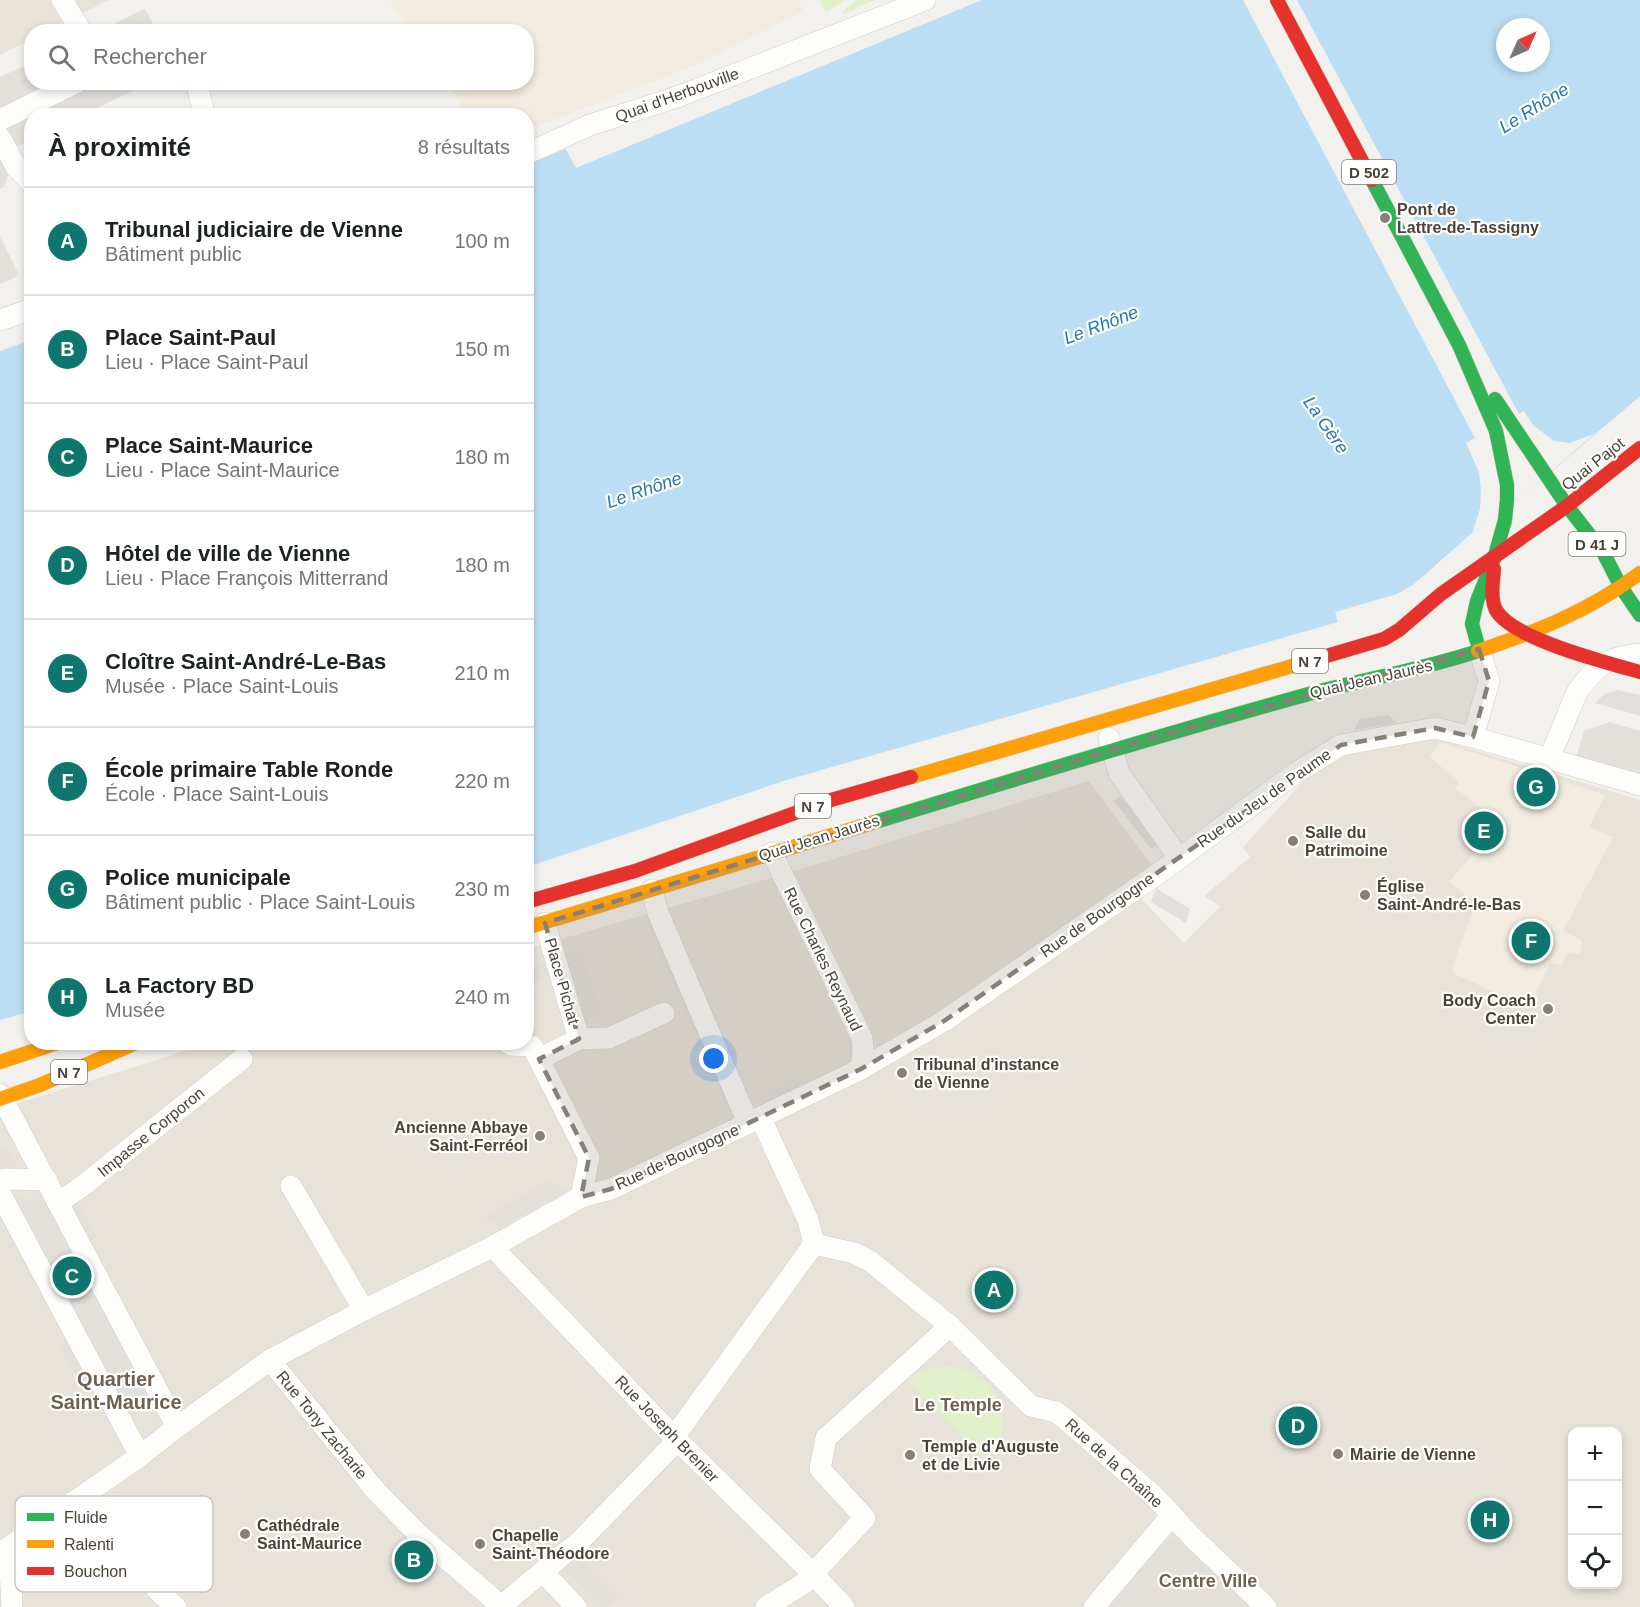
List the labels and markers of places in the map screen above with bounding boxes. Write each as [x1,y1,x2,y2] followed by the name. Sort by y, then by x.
[1397,201,1539,236] place label: Pont de Lattre-de-Tassigny
[1378,211,1392,225] marker: Pont de Lattre-de-Tassigny
[1516,764,1556,810] pin: G
[1464,808,1504,854] pin: E
[1305,824,1388,859] place label: Salle du Patrimoine
[1286,834,1300,848] marker: Salle du Patrimoine
[1377,877,1521,913] place label: Église Saint-André-le-Bas
[1358,888,1372,902] marker: Église Saint-André-le-Bas
[1512,918,1550,964] pin: F
[1443,992,1536,1027] place label: Body Coach Center
[1541,1002,1555,1016] marker: Body Coach Center
[914,1056,1059,1091] place label: Tribunal d'instance de Vienne
[895,1066,909,1080] marker: Tribunal d'instance de Vienne
[394,1119,528,1154] place label: Ancienne Abbaye Saint-Ferréol
[533,1129,547,1143] marker: Ancienne Abbaye Saint-Ferréol
[52,1254,92,1298] pin: C
[974,1268,1014,1312] pin: A
[1278,1404,1318,1448] pin: D
[922,1438,1059,1473] place label: Temple d'Auguste et de Livie
[1350,1446,1476,1463] place label: Mairie de Vienne
[1331,1447,1345,1461] marker: Mairie de Vienne
[903,1448,917,1462] marker: Temple d'Auguste et de Livie
[1470,1498,1510,1543] pin: H
[257,1517,362,1552] place label: Cathédrale Saint-Maurice
[238,1527,252,1541] marker: Cathédrale Saint-Maurice
[492,1527,609,1562] place label: Chapelle Saint-Théodore
[473,1537,487,1551] marker: Chapelle Saint-Théodore
[394,1538,434,1582] pin: B

